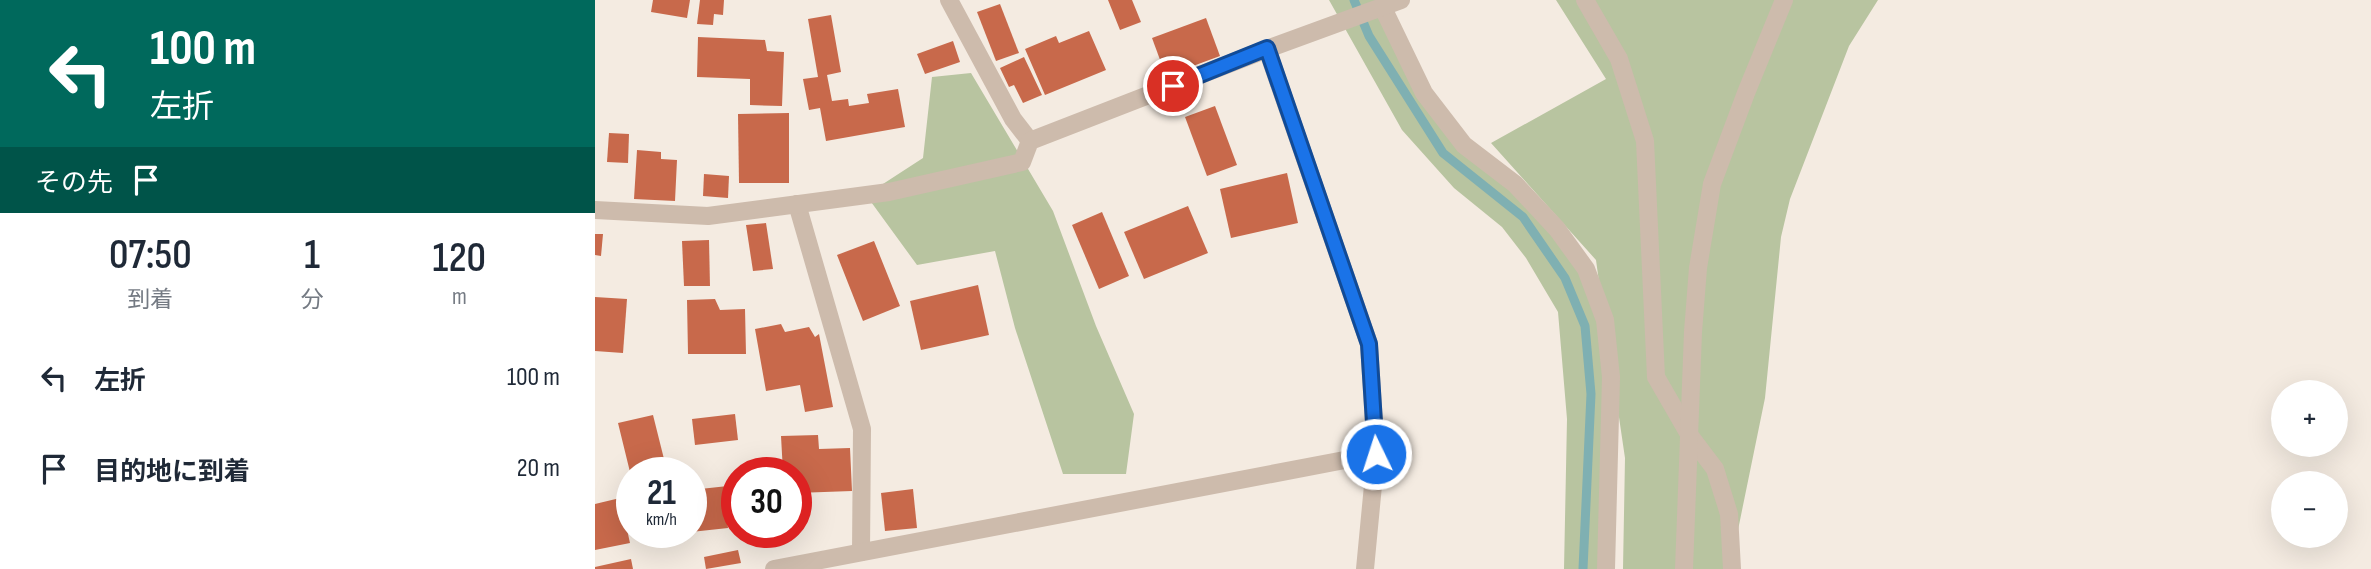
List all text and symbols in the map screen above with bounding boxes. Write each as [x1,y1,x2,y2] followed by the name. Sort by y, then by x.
[150,20,256,79] text: 100 m
[35,28,126,119] icon: left
[1143,56,1203,116] pin
[1154,67,1192,105] icon: arrive
[150,88,214,127] text: 左折
[127,161,165,199] icon: arrive
[35,168,113,199] text: その先
[109,230,192,281] text: 07:50
[304,230,320,281] text: 1
[433,233,486,284] text: 120
[452,283,467,311] text: m
[127,286,173,314] text: 到着
[301,286,324,314] text: 分
[35,359,73,397] icon: left
[507,362,560,393] text: 100 m
[94,366,146,397] text: 左折
[2271,380,2348,548] map controls
[2271,380,2348,457] button: +
[1339,417,1413,491] position arrow
[35,450,73,488] icon: arrive
[517,453,560,484] text: 20 m
[94,457,250,488] text: 目的地に到着
[721,457,812,548] speed limit sign: 30
[2271,471,2348,548] button: −
[647,472,676,515] text: 21
[646,509,677,530] text: km/h

